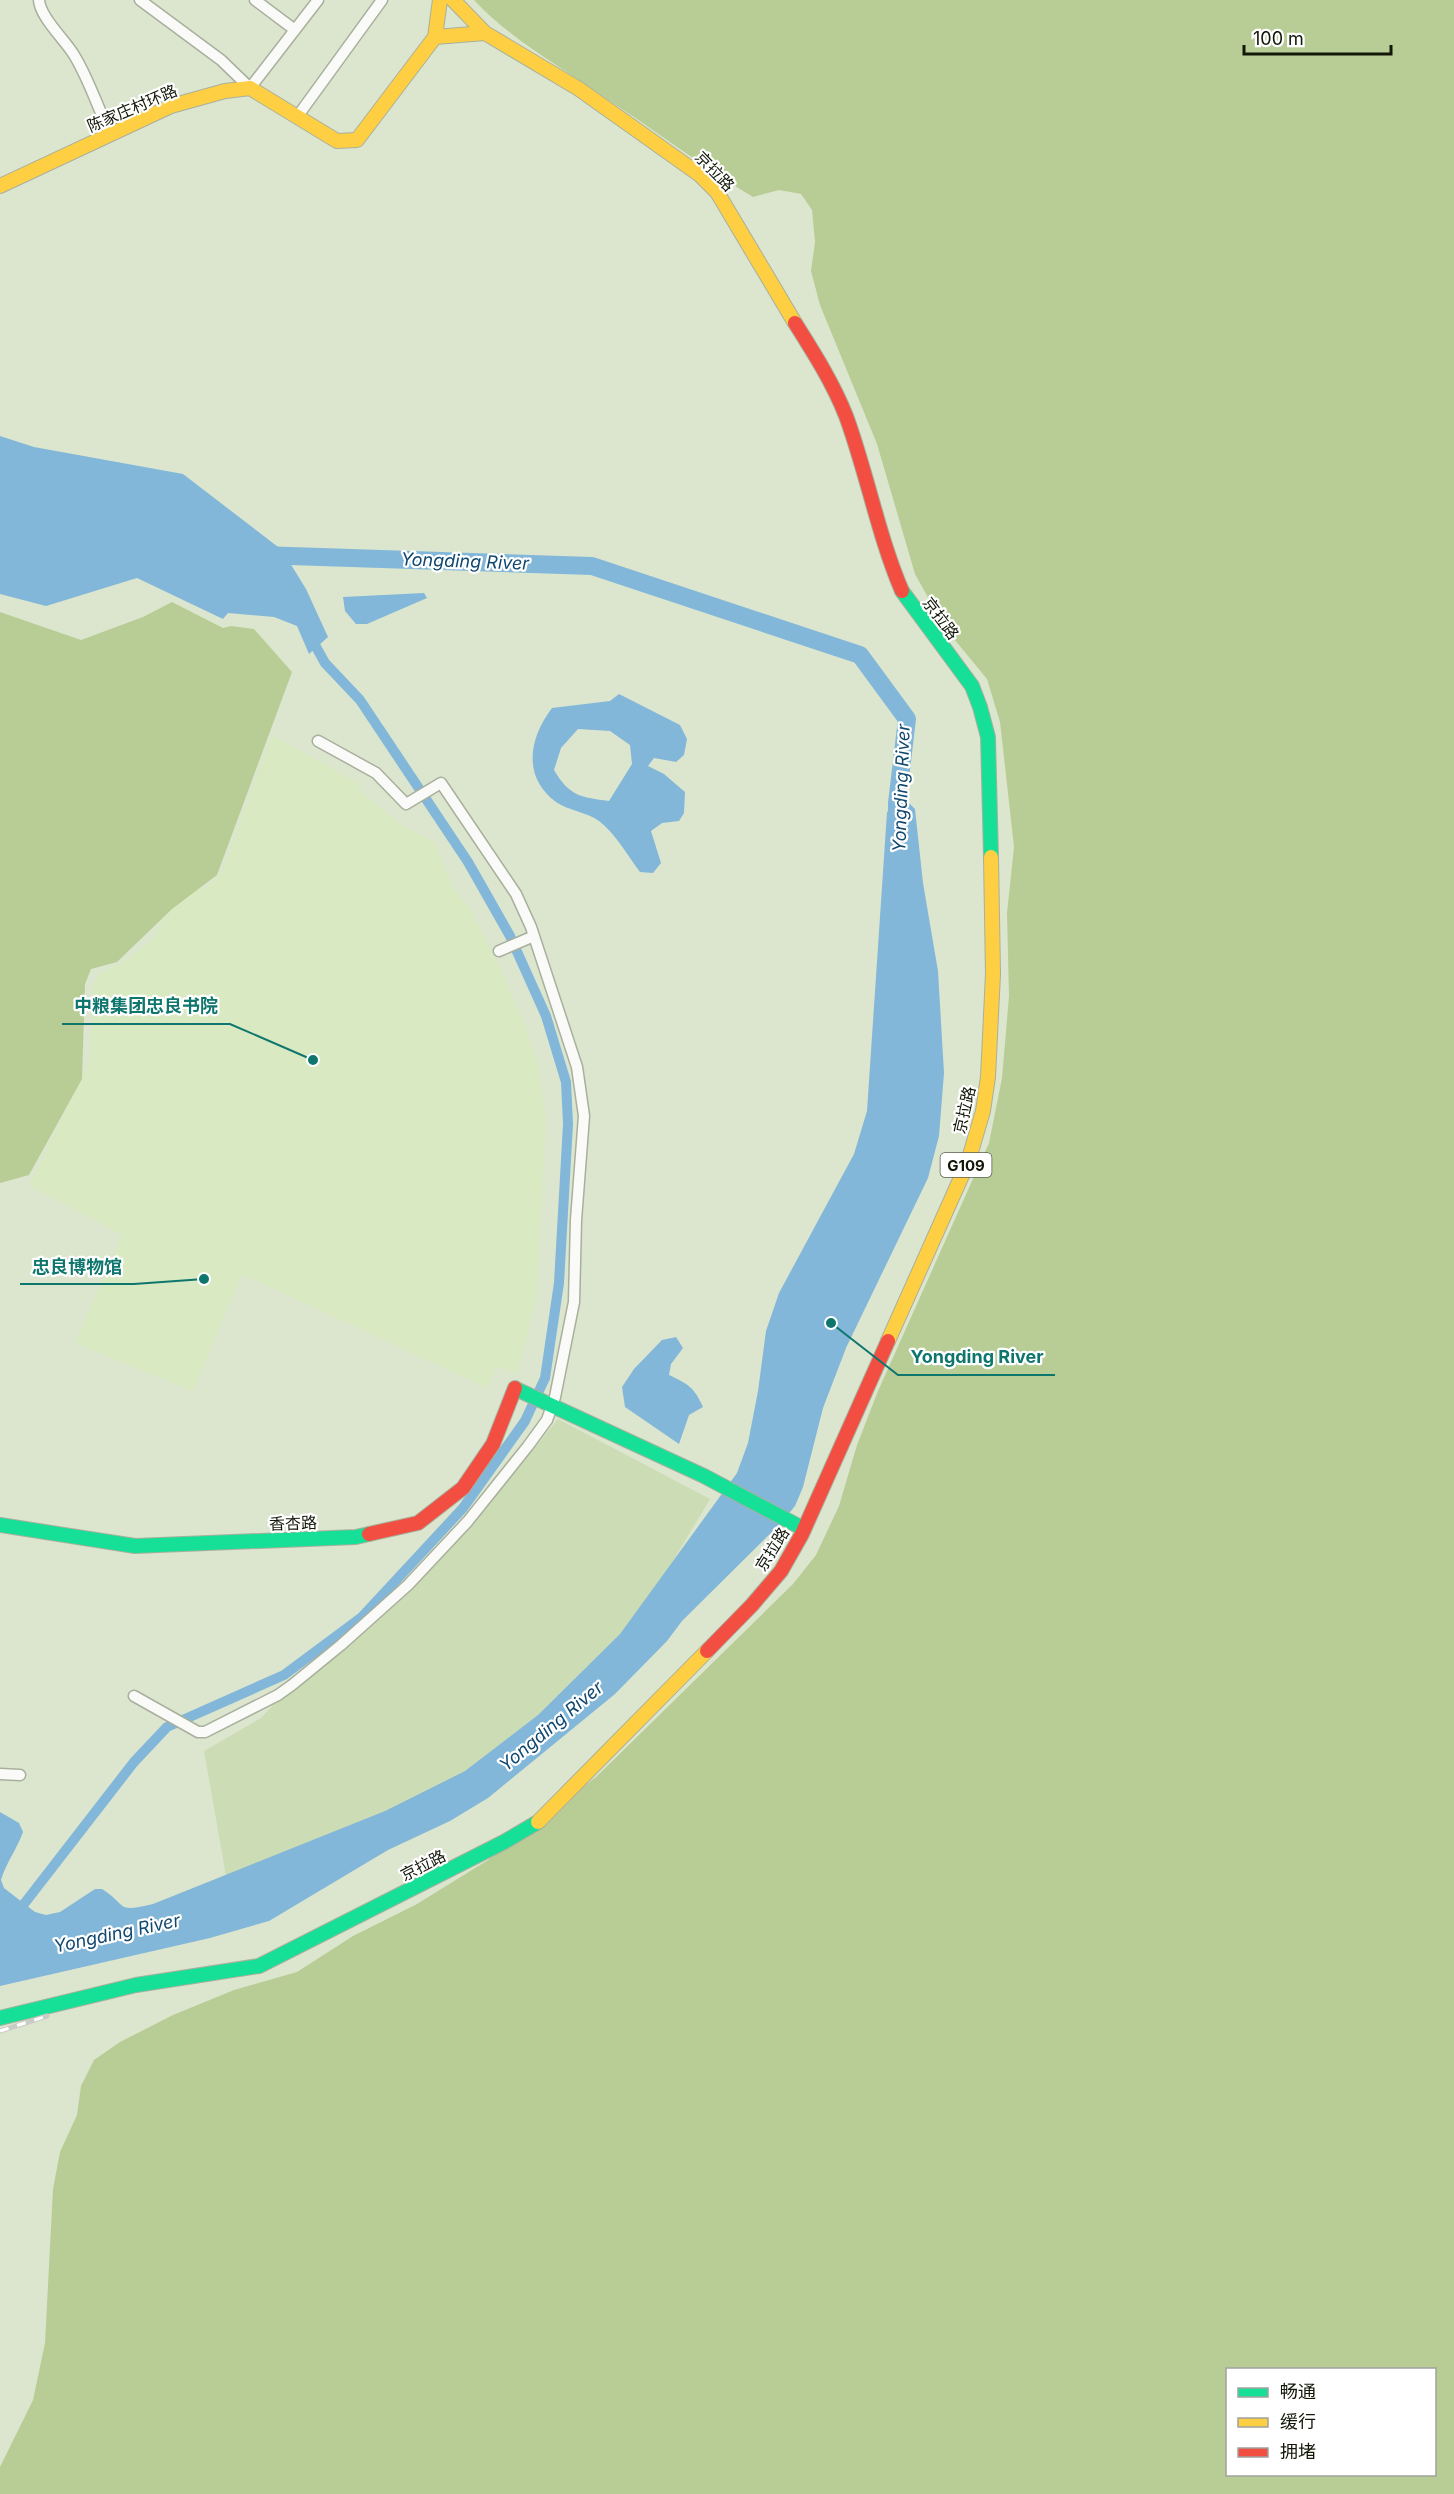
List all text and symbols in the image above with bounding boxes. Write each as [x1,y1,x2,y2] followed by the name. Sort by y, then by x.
[1244,18,1391,56] scale bar
[1253,28,1304,49] text: 100 m
[84,80,180,136] street label: 陈家庄村环路
[691,147,739,195] street label: 京拉路
[401,548,531,574] water label: Yongding River
[919,593,963,643] street label: 京拉路
[888,722,914,852] water label: Yongding River
[62,988,230,1024] callout: 中粮集团忠良书院
[74,995,218,1016] text: 中粮集团忠良书院
[949,1084,979,1136] street label: 京拉路
[940,1153,992,1177] road number: G109
[20,1248,134,1284] callout: 忠良博物馆
[32,1256,122,1277] text: 忠良博物馆
[898,1339,1055,1375] callout: Yongding River
[910,1346,1044,1367] text: Yongding River
[269,1512,317,1534] street label: 香杏路
[751,1523,793,1575] street label: 京拉路
[495,1676,608,1775] water label: Yongding River
[397,1845,449,1885] street label: 京拉路
[52,1909,183,1957] water label: Yongding River
[1226,2368,1436,2476] legend
[1280,2381,1316,2402] text: 畅通
[1280,2411,1316,2432] text: 缓行
[1280,2441,1316,2462] text: 拥堵

